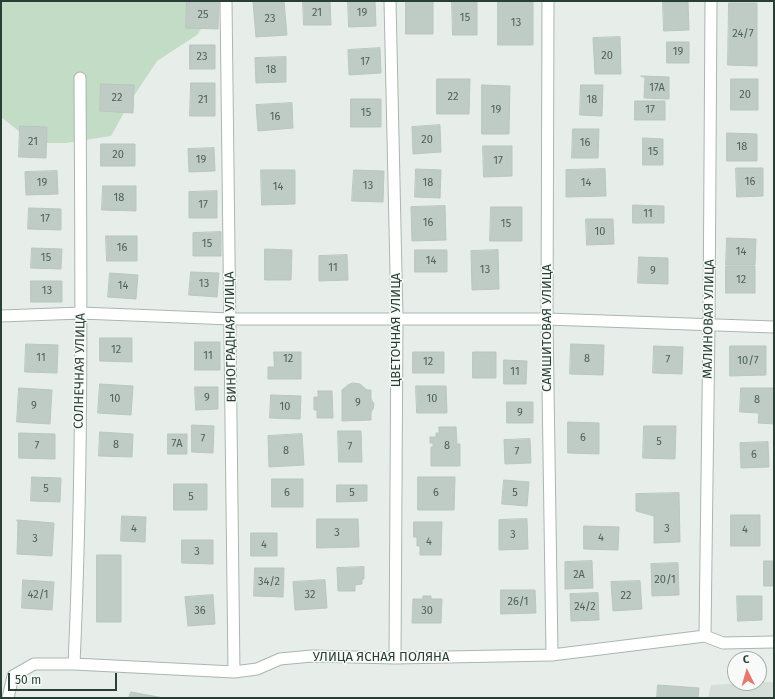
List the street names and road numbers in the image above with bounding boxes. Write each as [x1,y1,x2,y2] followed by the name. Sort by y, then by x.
[700,259,718,379] street label: МАЛИНОВАЯ УЛИЦА
[539,264,555,392] street label: САМШИТОВАЯ УЛИЦА
[222,271,240,403] street label: ВИНОГРАДНАЯ УЛИЦА
[388,273,404,387] street label: ЦВЕТОЧНАЯ УЛИЦА
[71,313,89,429] street label: СОЛНЕЧНАЯ УЛИЦА
[313,649,449,665] street label: УЛИЦА ЯСНАЯ ПОЛЯНА

